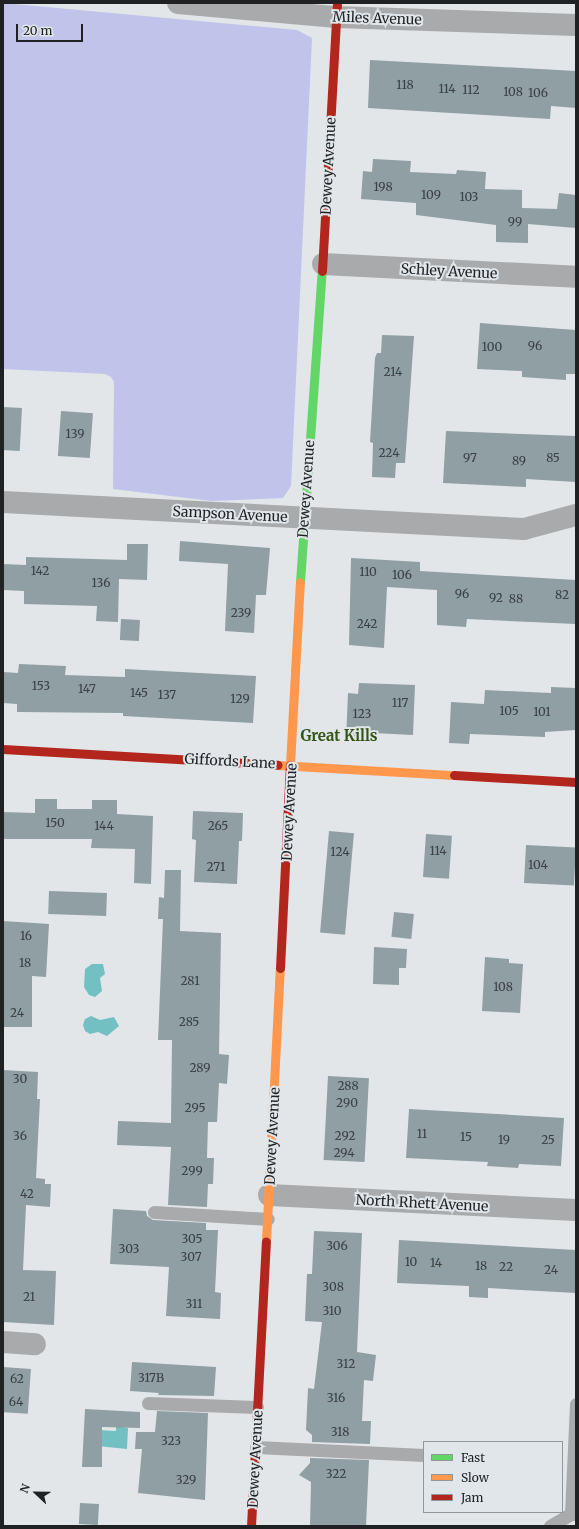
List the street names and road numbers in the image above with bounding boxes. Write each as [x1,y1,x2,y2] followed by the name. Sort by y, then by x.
[332,8,422,28] street label: Miles Avenue
[317,117,339,215] street label: Dewey Avenue
[400,260,498,282] street label: Schley Avenue
[294,440,318,538] street label: Dewey Avenue
[172,503,288,525] street label: Sampson Avenue
[184,750,276,772] street label: Giffords Lane
[278,763,300,861] street label: Dewey Avenue
[261,1087,283,1185] street label: Dewey Avenue
[355,1191,489,1215] street label: North Rhett Avenue
[244,1410,266,1508] street label: Dewey Avenue

